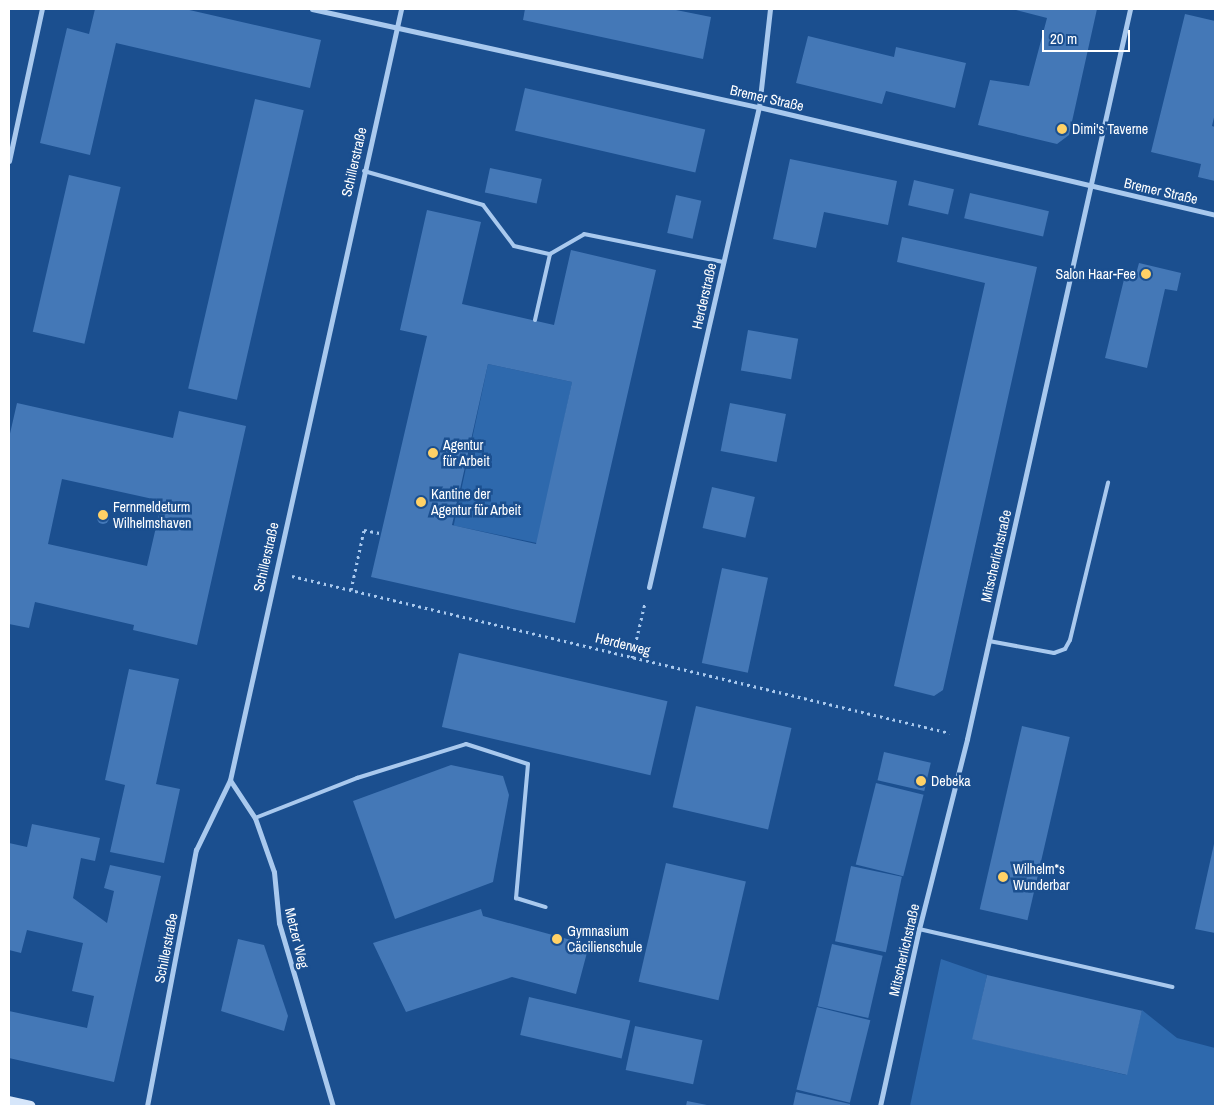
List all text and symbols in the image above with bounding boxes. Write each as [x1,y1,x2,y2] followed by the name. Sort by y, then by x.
[1044,20,1132,52] scale bar
[1050,28,1077,49] text: 20 m
[728,81,806,115] street label: Bremer Straße
[1072,121,1148,137] place label: Dimi's Taverne
[1056,123,1068,135] marker: Dimi's Taverne
[338,126,370,198] street label: Schillerstraße
[1122,174,1200,208] street label: Bremer Straße
[688,261,720,331] street label: Herderstraße
[1056,266,1136,282] place label: Salon Haar-Fee
[1140,268,1152,280] marker: Salon Haar-Fee
[443,437,490,470] place label: Agentur für Arbeit
[427,447,439,459] marker: Agentur für Arbeit
[431,486,522,518] place label: Kantine der Agentur für Arbeit
[415,496,427,508] marker: Kantine der Agentur für Arbeit
[113,499,191,532] place label: Fernmeldeturm Wilhelmshaven
[977,508,1015,604] street label: Mitscherlichstraße
[97,509,109,521] marker: Fernmeldeturm Wilhelmshaven
[250,521,282,593] street label: Schillerstraße
[594,629,652,659] street label: Herderweg
[931,773,971,789] place label: Debeka
[915,775,927,787] marker: Debeka
[1013,861,1070,894] place label: Wilhelm*s Wunderbar
[997,871,1009,883] marker: Wilhelm*s Wunderbar
[885,902,923,998] street label: Mitscherlichstraße
[281,906,313,970] street label: Metzer Weg
[151,912,181,984] street label: Schillerstraße
[567,923,642,956] place label: Gymnasium Cäcilienschule
[551,933,563,945] marker: Gymnasium Cäcilienschule

